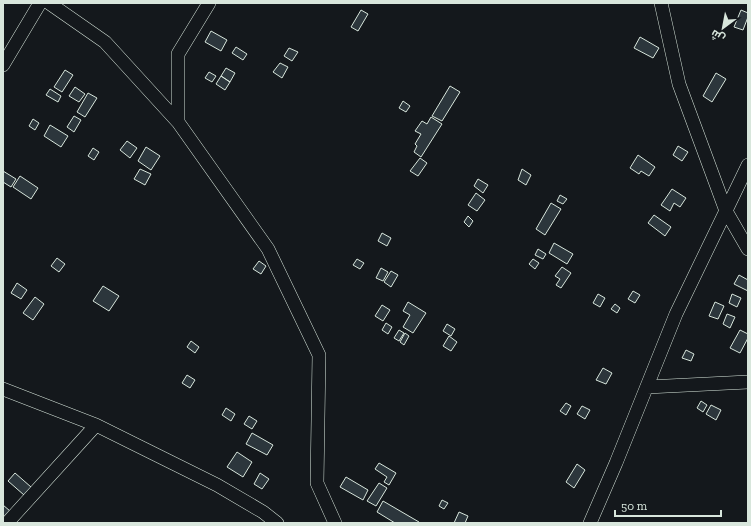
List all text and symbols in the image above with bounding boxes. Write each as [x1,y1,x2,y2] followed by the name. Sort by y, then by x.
[703,8,743,48] north arrow
[709,27,727,45] text: ش
[615,492,721,518] scale bar
[621,499,648,513] text: 50 m

